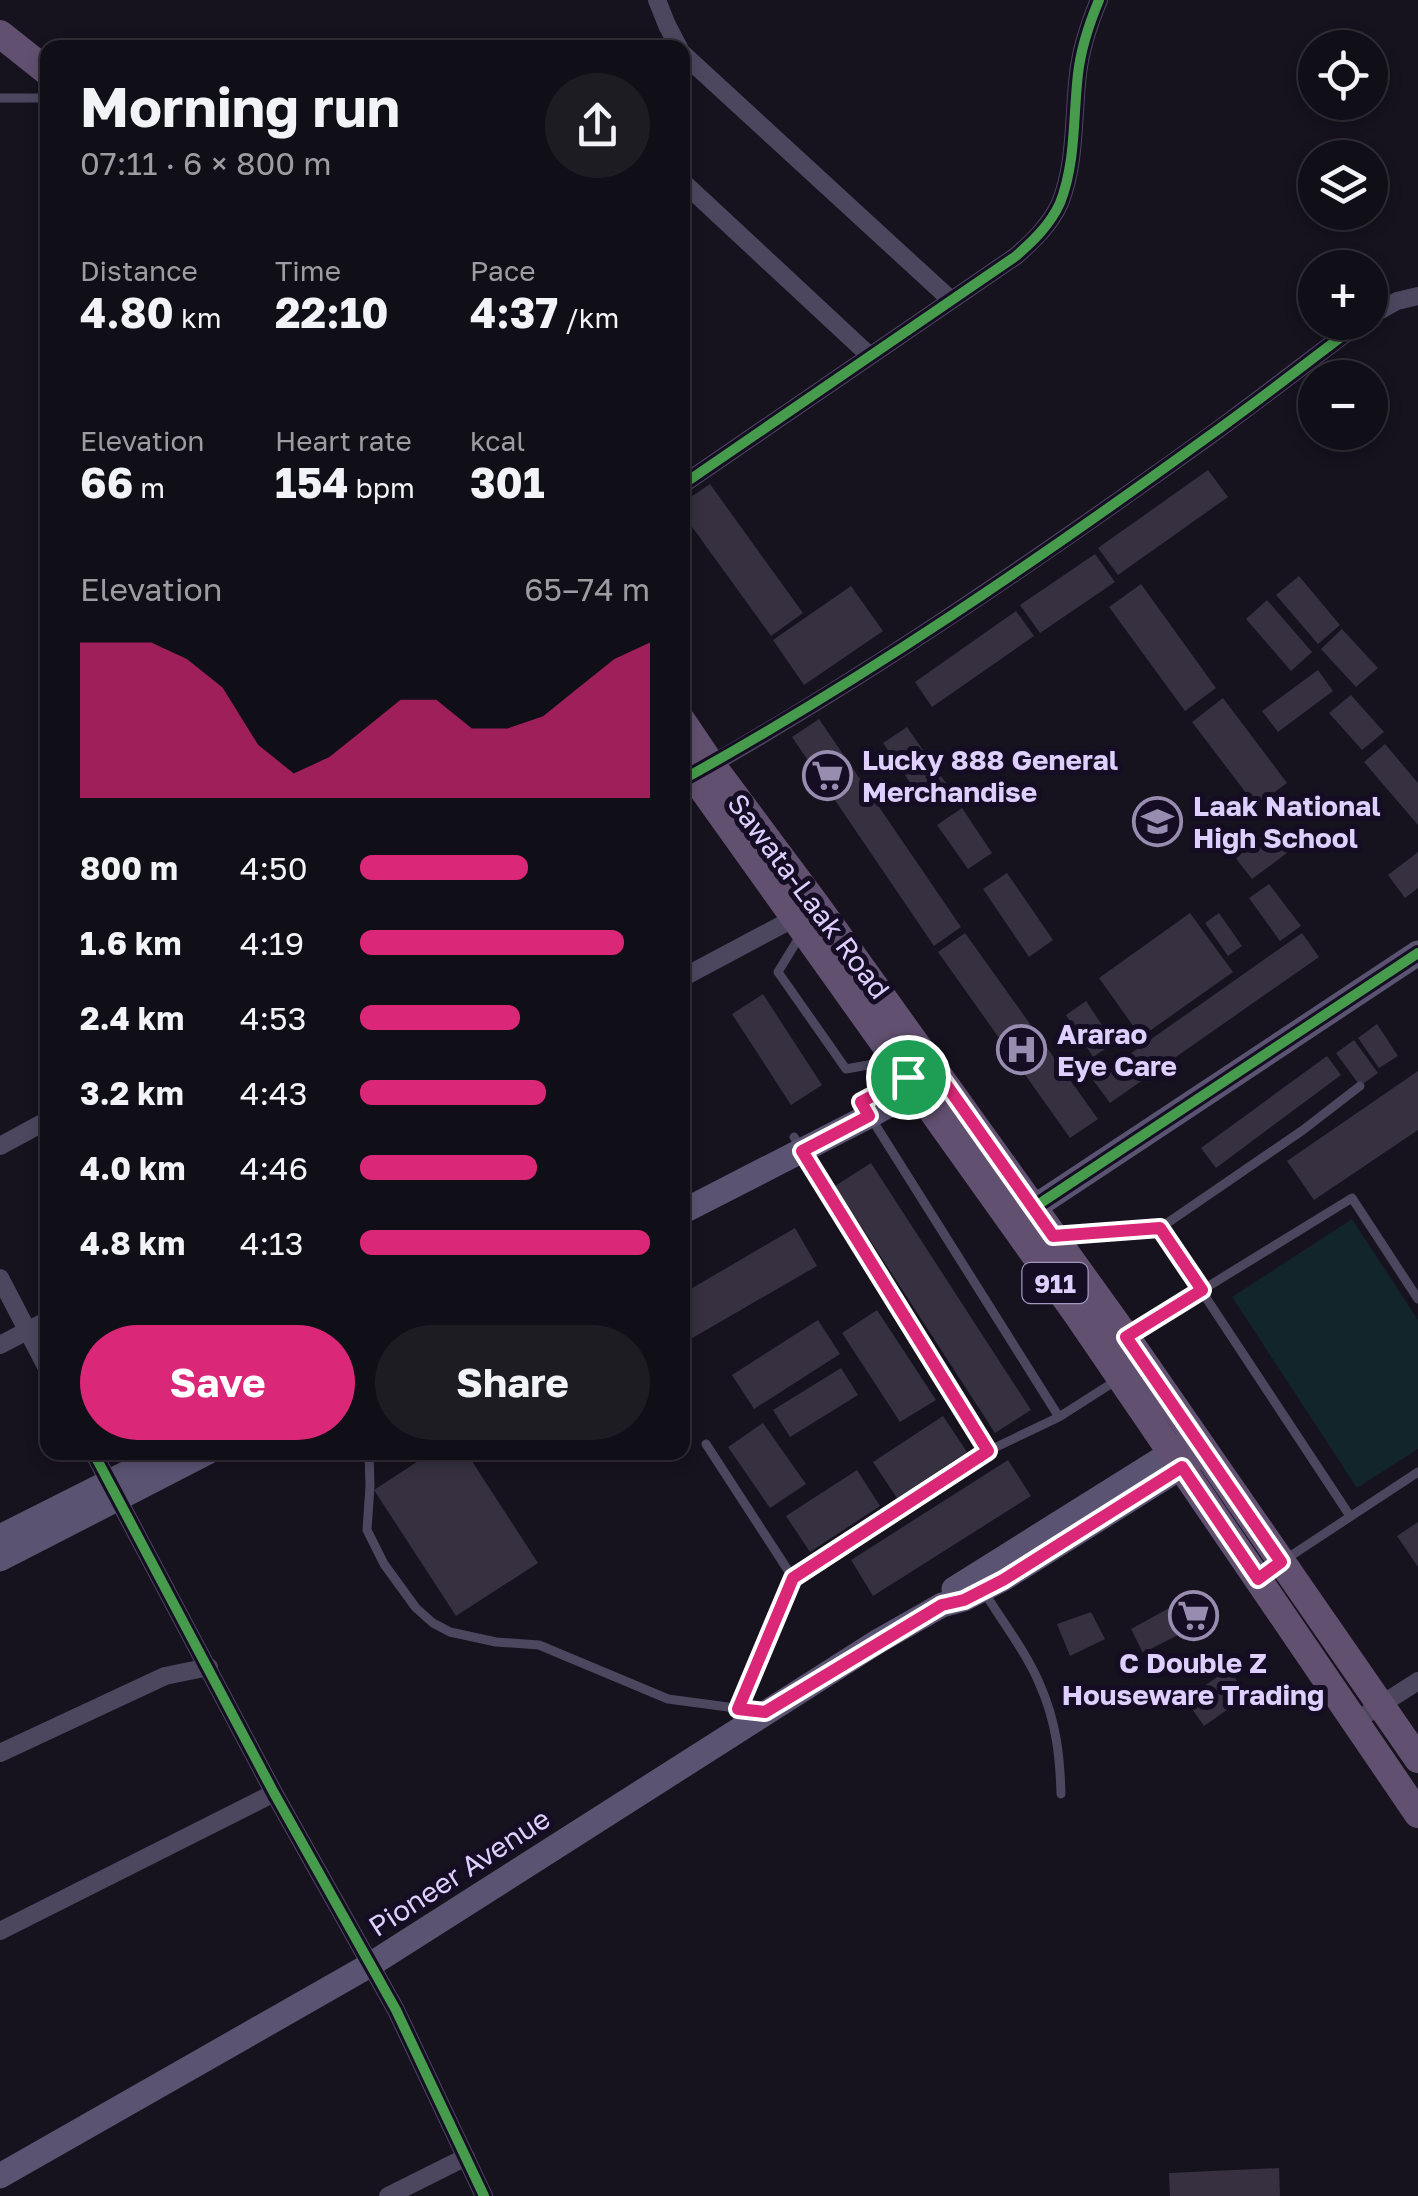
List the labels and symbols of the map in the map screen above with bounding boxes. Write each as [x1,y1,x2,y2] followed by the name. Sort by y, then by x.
[862,743,1118,808] place label: Lucky 888 General Merchandise
[801,749,853,801] supermarket icon: Lucky 888 General Merchandise
[721,787,897,1005] street label: Sawata-Laak Road
[1193,789,1381,854] place label: Laak National High School
[1132,795,1184,847] school or university icon: Laak National High School
[1057,1017,1177,1082] place label: Ararao Eye Care
[996,1023,1048,1075] hospital icon: Ararao Eye Care
[866,1035,951,1120] pin
[1022,1263,1088,1303] road number: 911
[1167,1589,1219,1641] supermarket icon: C Double Z Houseware Trading
[1062,1646,1324,1711] place label: C Double Z Houseware Trading
[362,1801,556,1943] street label: Pioneer Avenue

